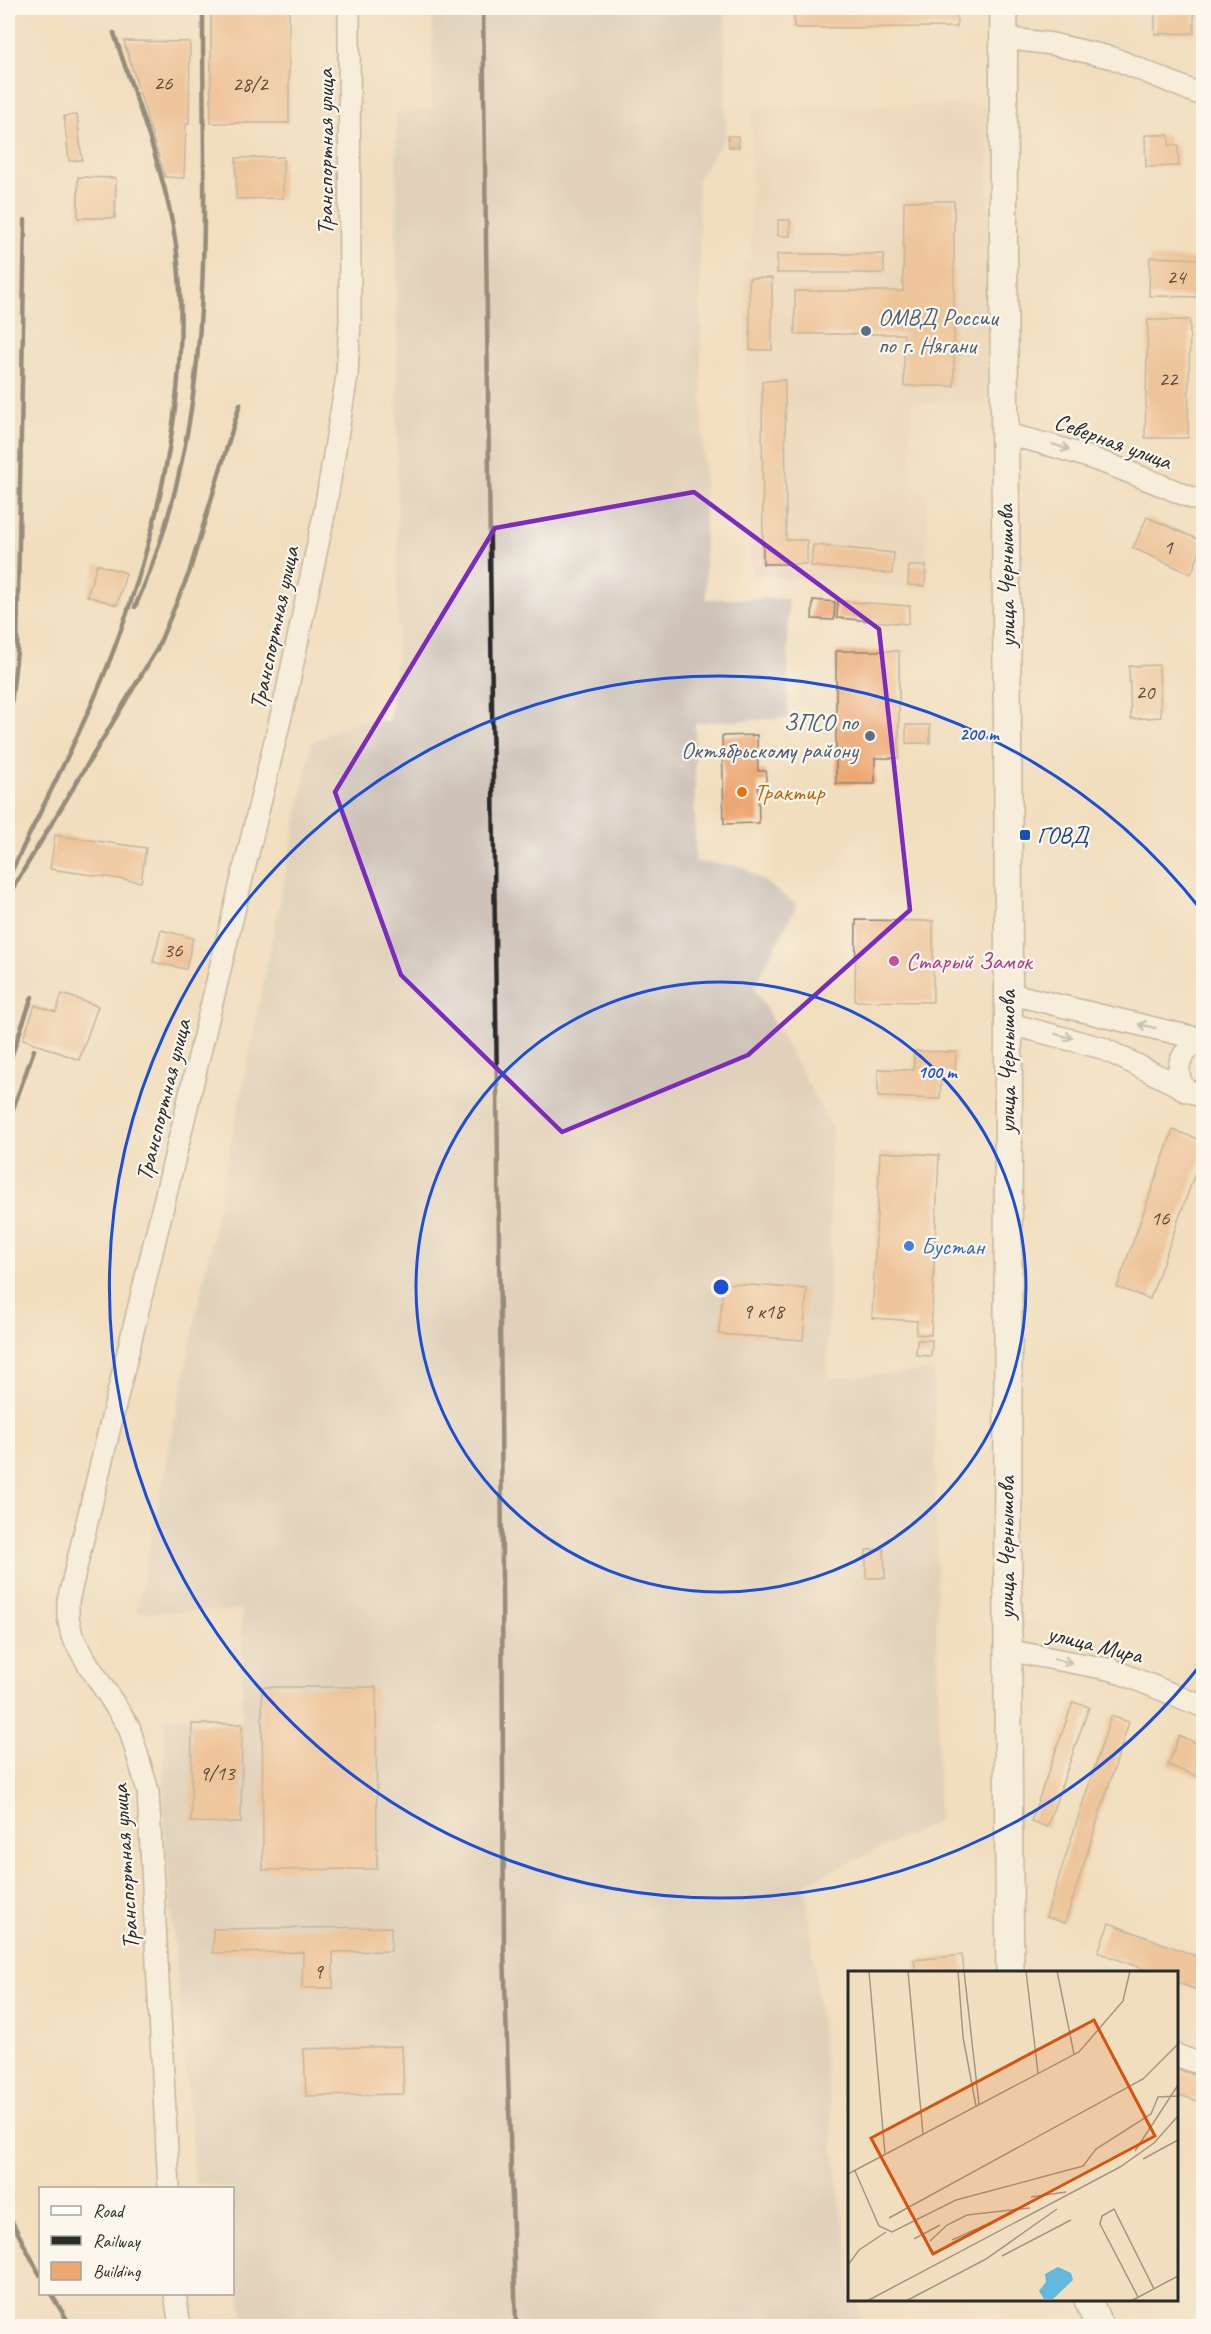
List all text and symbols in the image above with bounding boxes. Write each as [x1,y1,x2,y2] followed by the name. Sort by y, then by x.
[310,68,340,235] street label: Транспортная улица
[154,70,173,96] house number: 26
[232,71,269,97] house number: 28/2
[1167,264,1188,290] house number: 24
[878,302,1000,360] place label: ОМВД России по г. Нягани
[859,324,873,338] marker: ОМВД России по г. Нягани
[1159,366,1179,392] house number: 22
[1050,406,1177,477] street label: Северная улица
[1051,443,1070,454] one-way arrow
[990,503,1022,650] street label: улица Чернышова
[1163,534,1174,560] house number: 1
[242,542,306,712] street label: Транспортная улица
[1136,679,1156,705] house number: 20
[681,707,860,765] place label: ЗПСО по Октябрьскому району
[960,723,1000,745] text: 200 m
[863,729,877,743] marker: ЗПСО по Октябрьскому району
[754,777,825,807] place label: Трактир
[735,785,749,799] marker: Трактир
[1037,820,1090,850] place label: ГОВД
[1018,828,1032,842] marker: ГОВД
[164,937,183,963] house number: 36
[906,946,1034,976] place label: Старый Замок
[887,954,901,968] marker: Старый Замок
[992,989,1022,1136] street label: улица Чернышова
[128,1014,198,1184] street label: Транспортная улица
[1137,1019,1156,1031] one-way arrow
[1054,1031,1073,1043] one-way arrow
[918,1061,958,1083] text: 100 m
[1151,1205,1170,1231] house number: 16
[921,1231,986,1261] place label: Бустан
[902,1239,916,1253] marker: Бустан
[711,1277,731,1297] centre of rings
[742,1298,786,1324] house number: 9 к18
[991,1475,1021,1622] street label: улица Чернышова
[1043,1617,1147,1671] street label: улица Мира
[1053,1656,1073,1667] one-way arrow
[199,1760,236,1786] house number: 9/13
[104,1782,146,1951] street label: Транспортная улица
[313,1958,324,1984] house number: 9
[848,1971,1178,2301] inset map
[39,2187,234,2295] legend
[93,2200,126,2222] text: Road
[93,2230,141,2252] text: Railway
[93,2260,142,2282] text: Building

